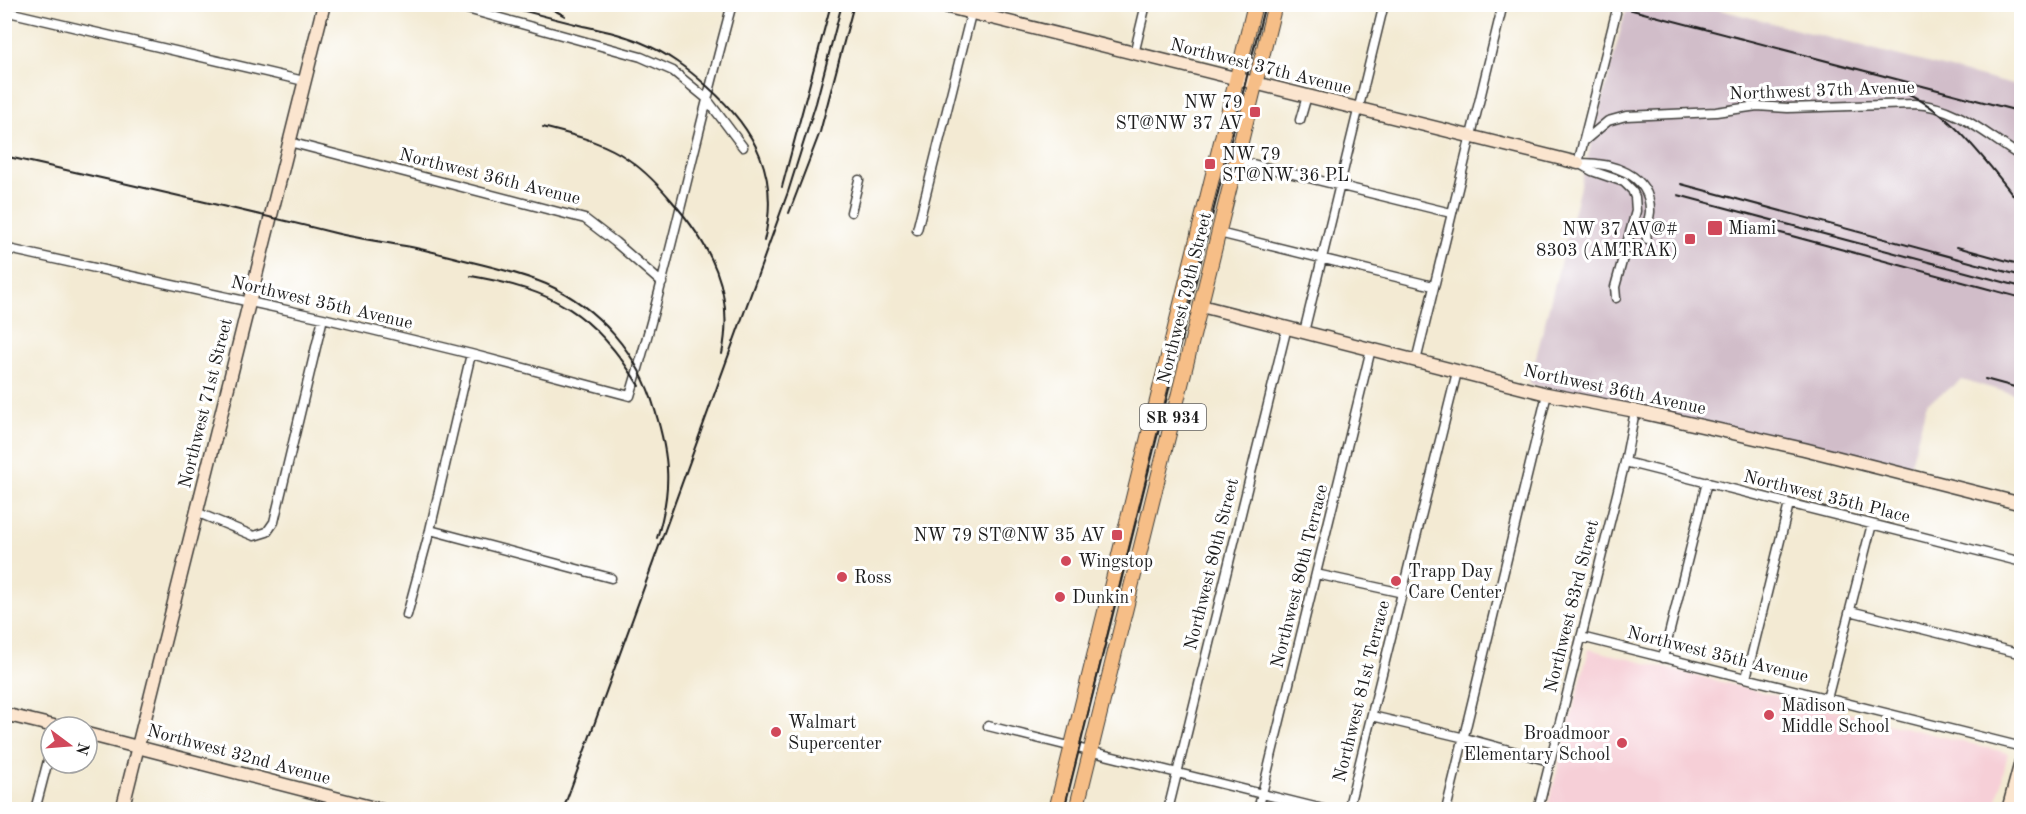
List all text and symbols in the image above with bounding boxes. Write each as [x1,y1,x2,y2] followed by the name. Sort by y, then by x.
[1168,36,1353,98] street label: Northwest 37th Avenue
[1729,79,1915,103] street label: Northwest 37th Avenue
[1115,94,1243,133] place label: NW 79 ST@NW 37 AV
[1248,105,1262,119] marker: NW 79 ST@NW 37 AV
[397,146,582,208] street label: Northwest 36th Avenue
[1222,146,1349,185] place label: NW 79 ST@NW 36 PL
[1203,157,1217,171] marker: NW 79 ST@NW 36 PL
[1155,210,1215,386] street label: Northwest 79th Street
[1706,219,1724,237] marker: Miami
[1728,220,1776,238] place label: Miami
[1536,221,1678,260] place label: NW 37 AV@# 8303 (AMTRAK)
[1683,232,1697,246] marker: NW 37 AV@# 8303 (AMTRAK)
[229,273,414,333] street label: Northwest 35th Avenue
[176,316,236,490] street label: Northwest 71st Street
[1522,362,1708,418] street label: Northwest 36th Avenue
[1140,404,1206,430] road number: SR 934
[1742,468,1912,526] street label: Northwest 35th Place
[1182,476,1242,652] street label: Northwest 80th Street
[1268,483,1332,670] street label: Northwest 80th Terrace
[1542,518,1602,694] street label: Northwest 83rd Street
[913,527,1105,545] place label: NW 79 ST@NW 35 AV
[1110,528,1124,542] marker: NW 79 ST@NW 35 AV
[1078,553,1153,571] place label: Wingstop
[1059,554,1073,568] marker: Wingstop
[1408,563,1502,602] place label: Trapp Day Care Center
[854,569,892,587] place label: Ross
[835,570,849,584] marker: Ross
[1389,574,1403,588] marker: Trapp Day Care Center
[1072,589,1134,607] place label: Dunkin'
[1053,590,1067,604] marker: Dunkin'
[1331,599,1393,784] street label: Northwest 81st Terrace
[1625,624,1810,686] street label: Northwest 35th Avenue
[1781,697,1890,736] place label: Madison Middle School
[1762,708,1776,722] marker: Madison Middle School
[788,714,882,753] place label: Walmart Supercenter
[39,715,99,775] north arrow
[145,722,332,788] street label: Northwest 32nd Avenue
[769,725,783,739] marker: Walmart Supercenter
[1463,725,1611,764] place label: Broadmoor Elementary School
[1615,736,1629,750] marker: Broadmoor Elementary School
[72,740,91,757] text: N

